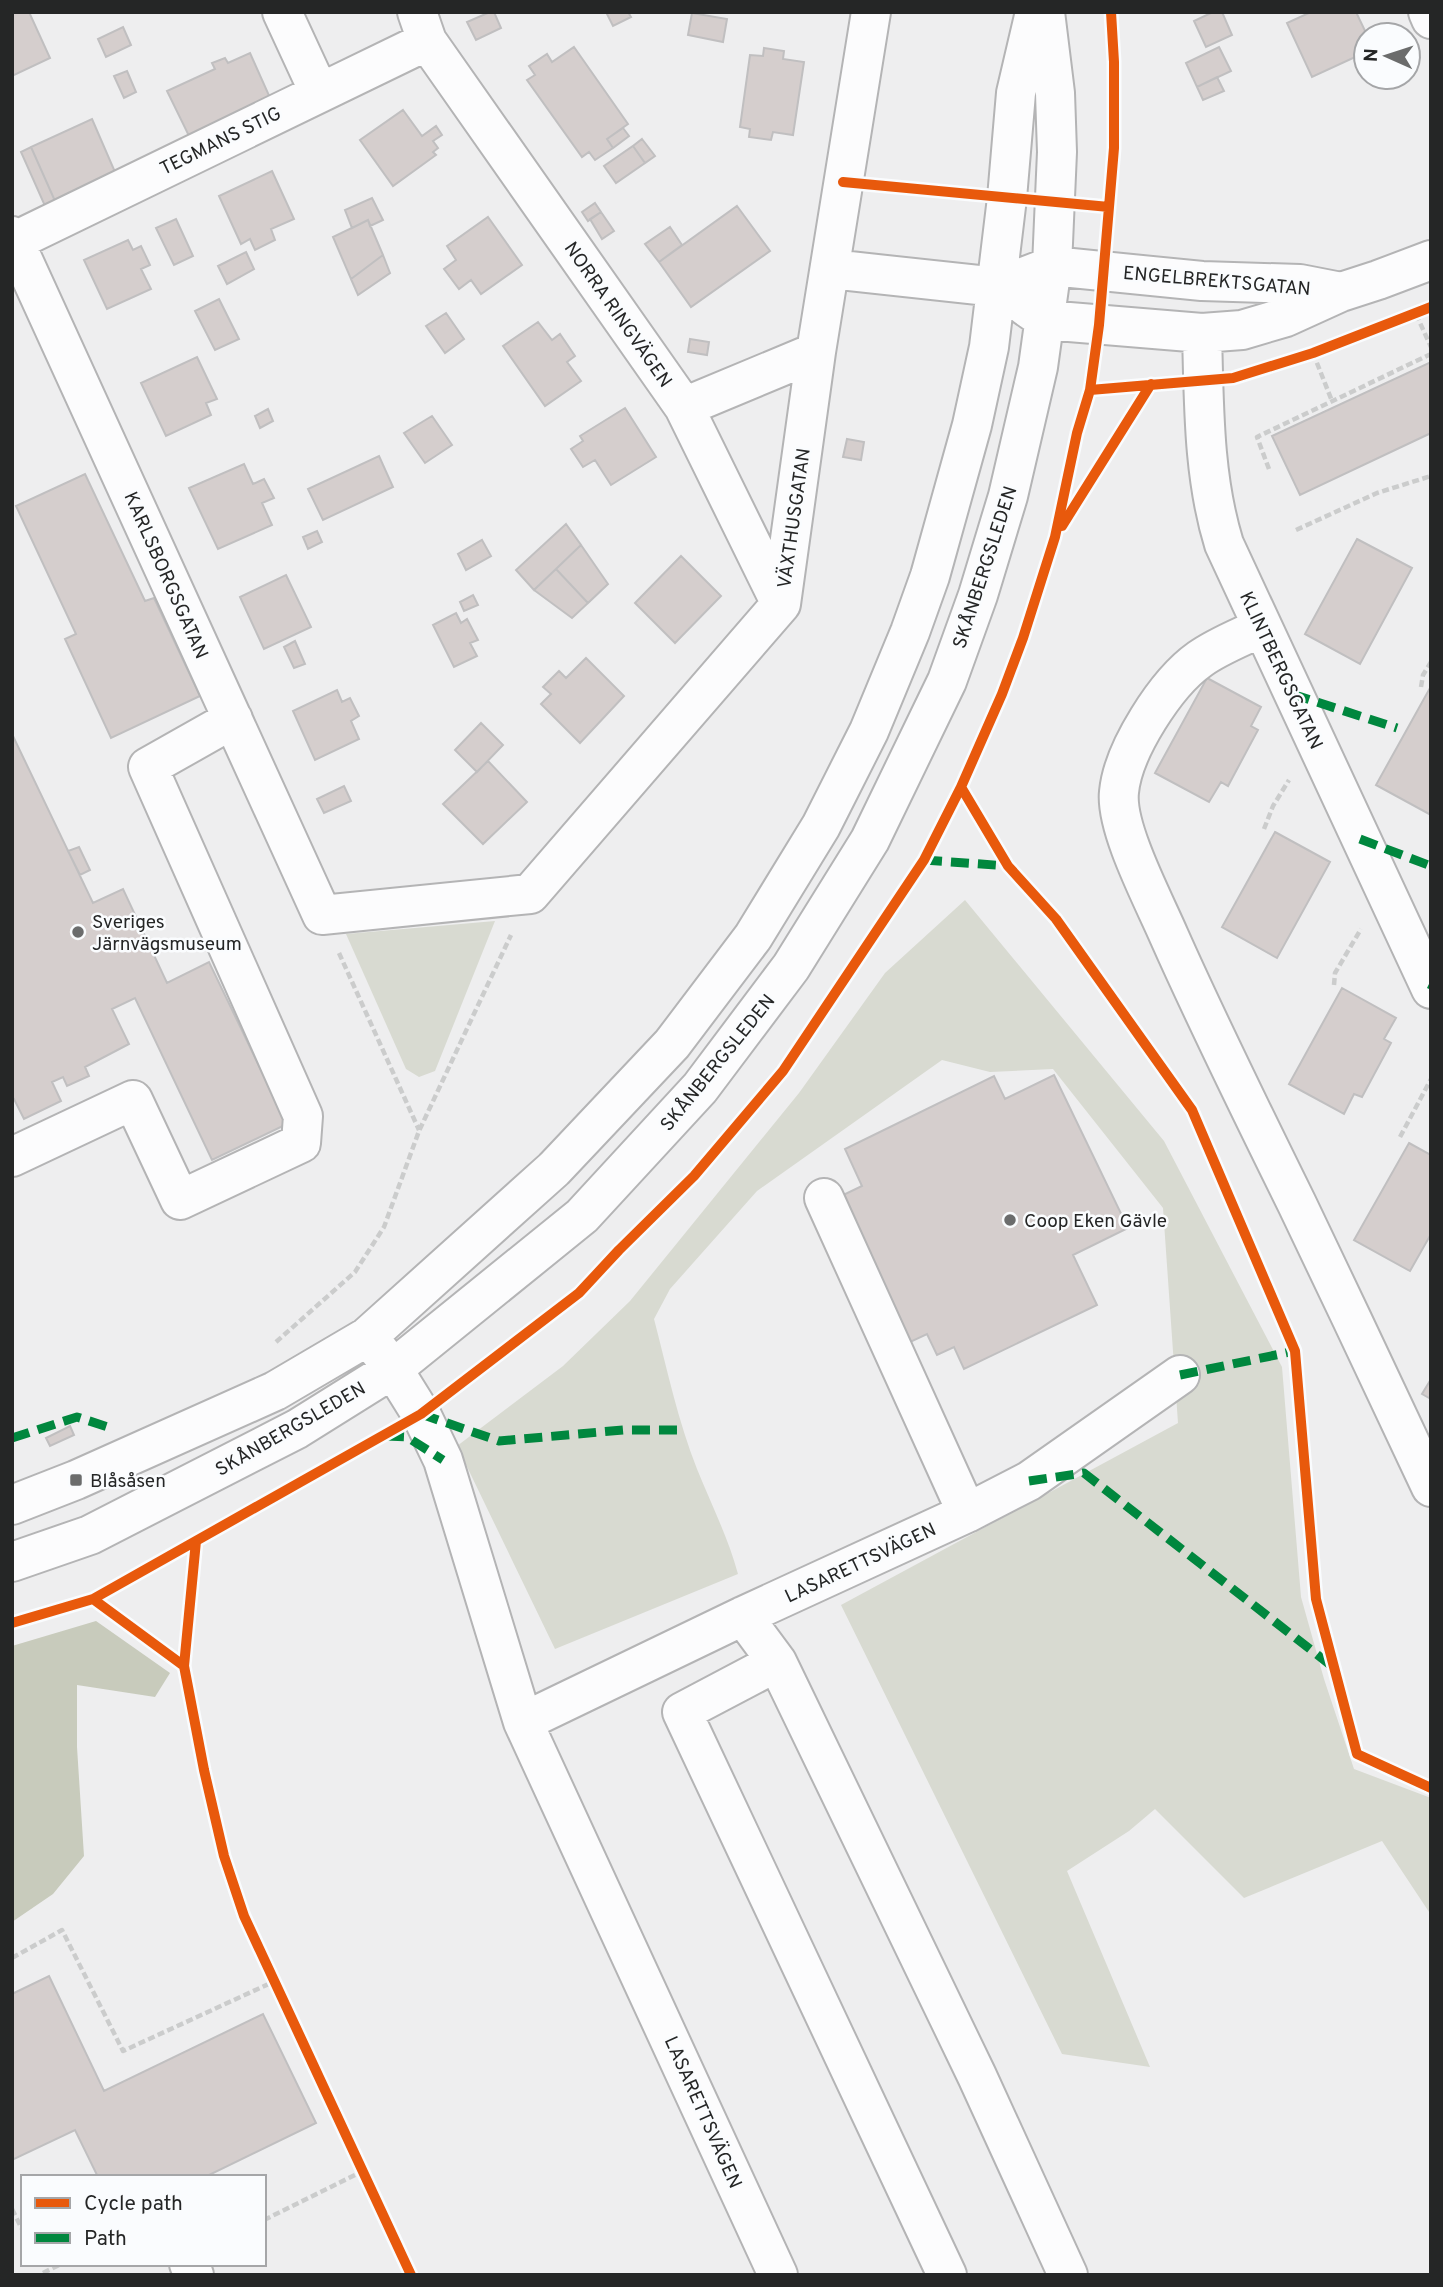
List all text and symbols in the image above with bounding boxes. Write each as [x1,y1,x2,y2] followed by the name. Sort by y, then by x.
[1352,21,1422,91] north arrow
[1360,48,1384,63] text: N
[156,102,285,182] street label: TEGMANS STIG
[558,237,678,393] street label: NORRA RINGVÄGEN
[1122,262,1312,302] street label: ENGELBREKTSGATAN
[772,446,817,590] street label: VÄXTHUSGATAN
[948,483,1024,652] street label: SKÅNBERGSLEDEN
[117,488,213,663] street label: KARLSBORGSGATAN
[1233,588,1327,754] street label: KLINTBERGSGATAN
[92,911,242,957] place label: Sveriges Järnvägsmuseum
[70,924,86,940] marker: Sveriges Järnvägsmuseum
[656,990,781,1137] street label: SKÅNBERGSLEDEN
[1024,1210,1167,1234] place label: Coop Eken Gävle
[1002,1212,1018,1228] marker: Coop Eken Gävle
[212,1377,370,1483] street label: SKÅNBERGSLEDEN
[90,1470,166,1494] place label: Blåsåsen
[68,1472,84,1488] marker: Blåsåsen
[781,1517,940,1609] street label: LASARETTSVÄGEN
[658,2033,747,2193] street label: LASARETTSVÄGEN
[21,2175,266,2266] legend
[84,2191,183,2218] text: Cycle path
[84,2226,127,2253] text: Path

